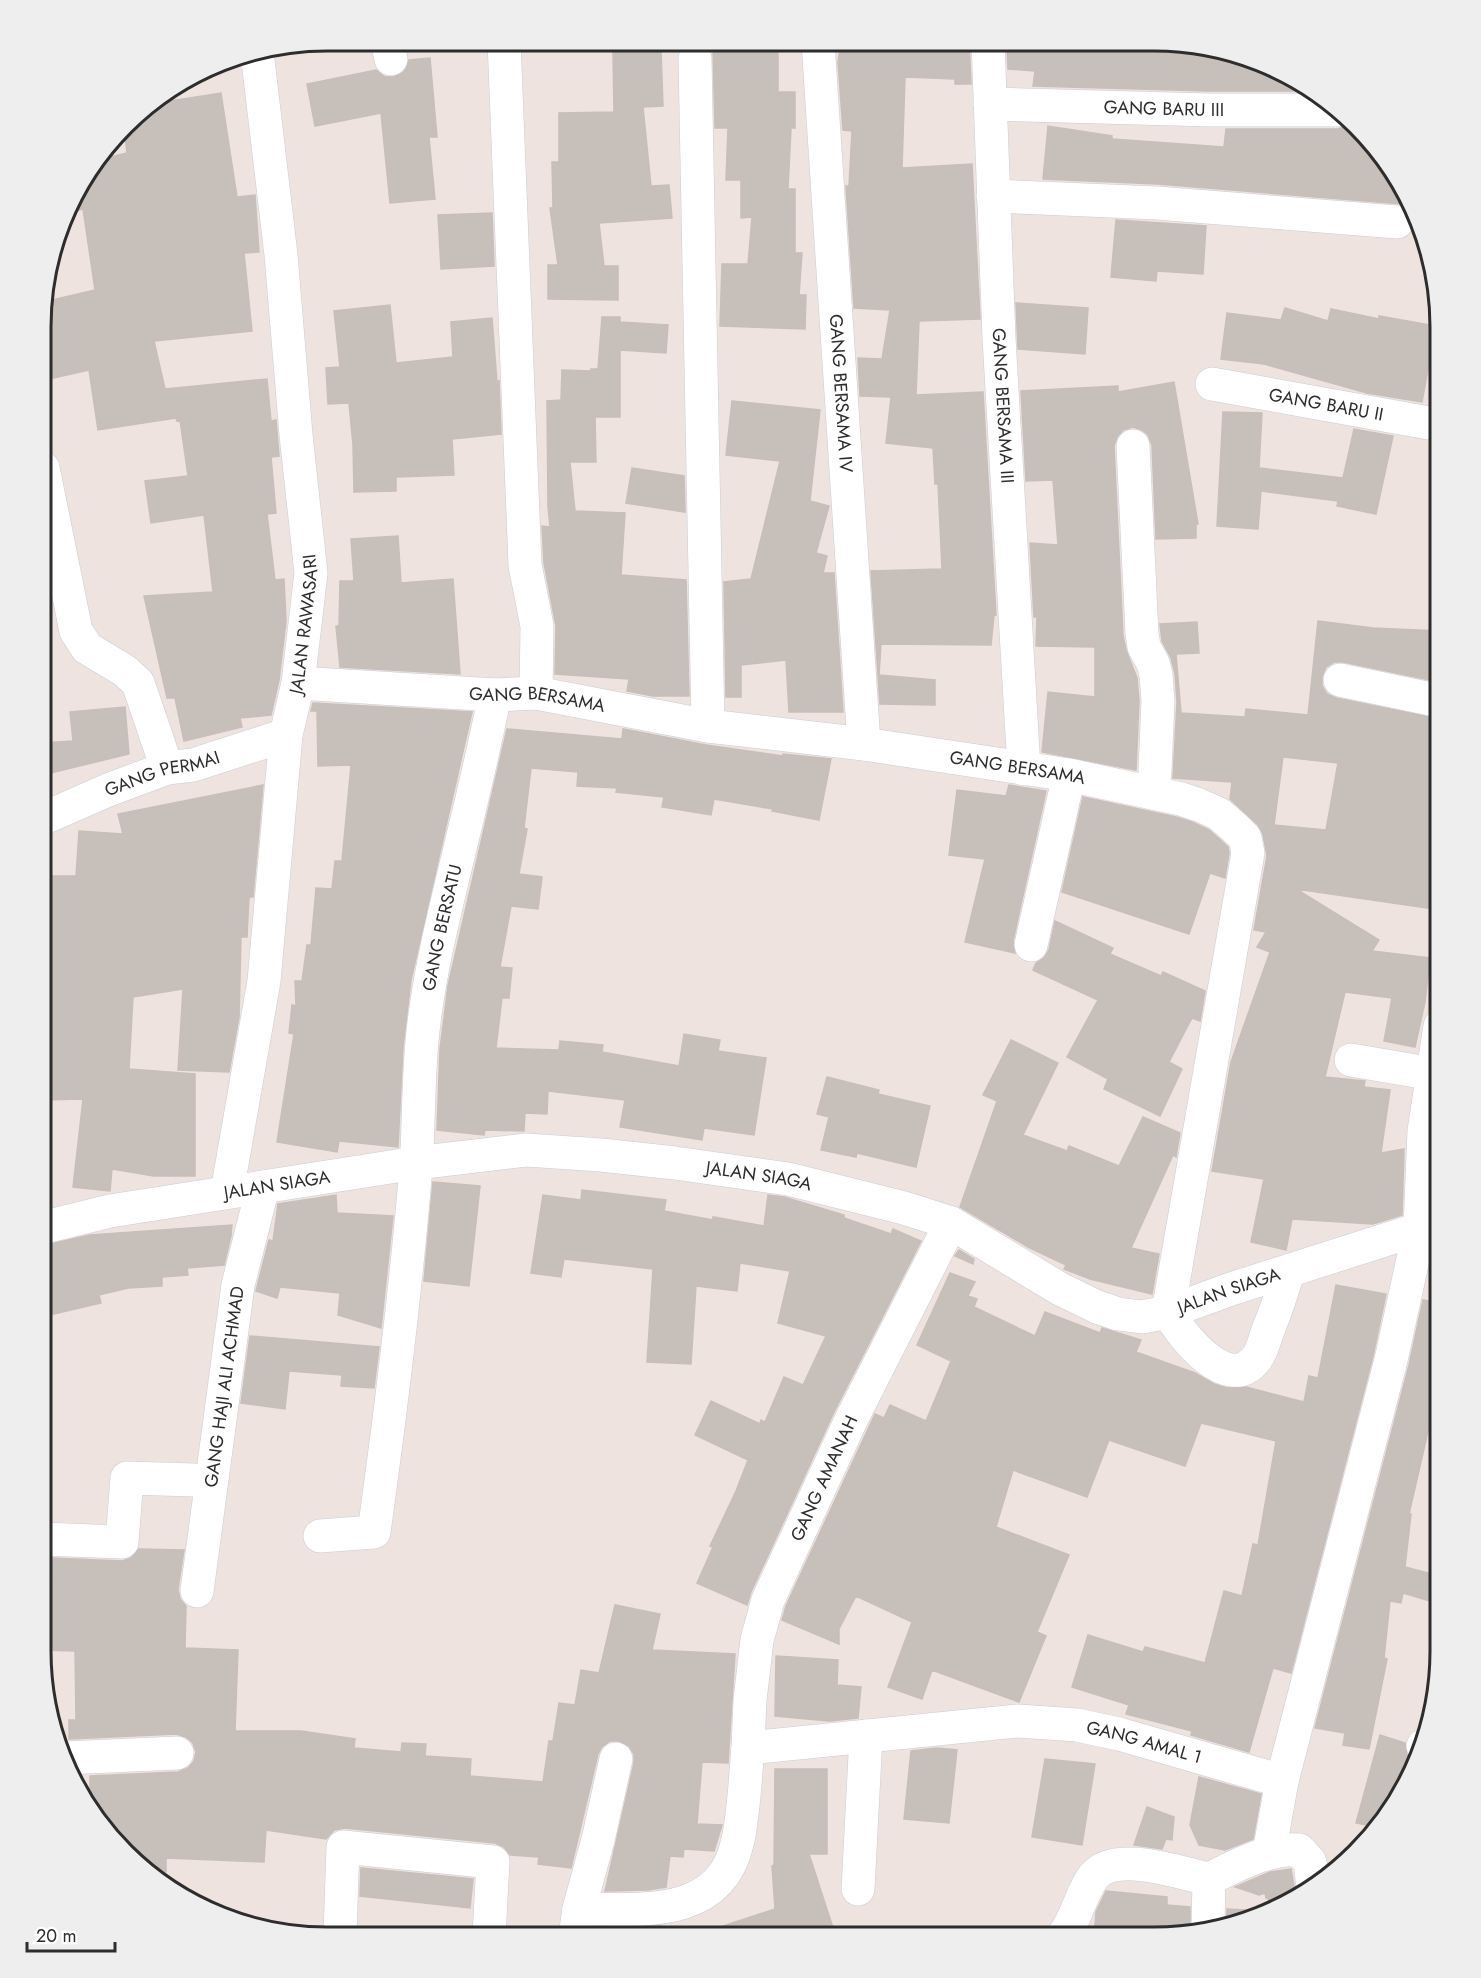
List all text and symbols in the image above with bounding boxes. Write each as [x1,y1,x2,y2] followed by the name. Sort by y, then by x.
[1103,94,1224,123] street label: GANG BARU III
[823,313,859,473] street label: GANG BERSAMA IV
[986,328,1020,484] street label: GANG BERSAMA III
[1267,381,1386,428] street label: GANG BARU II
[282,553,324,698] street label: JALAN RAWASARI
[468,680,607,719] street label: GANG BERSAMA
[101,744,223,803] street label: GANG PERMAI
[948,744,1088,791] street label: GANG BERSAMA
[416,862,469,993] street label: GANG BERSATU
[702,1154,815,1198] street label: JALAN SIAGA
[220,1164,332,1206] street label: JALAN SIAGA
[1172,1261,1284,1321] street label: JALAN SIAGA
[198,1285,251,1489] street label: GANG HAJI ALI ACHMAD
[784,1411,864,1545] street label: GANG AMANAH
[1084,1714,1205,1770] street label: GANG AMAL 1
[27,1915,116,1953] scale bar
[36,1923,76,1949] text: 20 m

